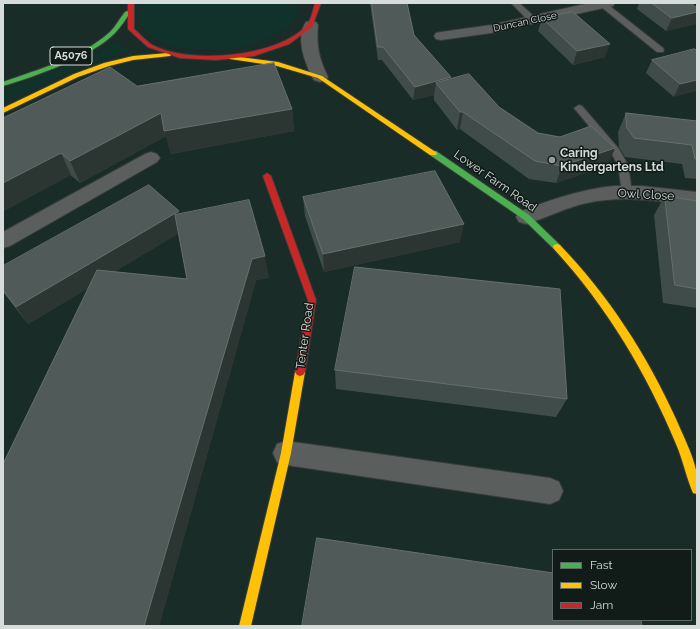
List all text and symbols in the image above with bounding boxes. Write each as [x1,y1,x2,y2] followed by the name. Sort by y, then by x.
[492,9,558,35] street label: Duncan Close
[50,47,92,65] road number: A5076
[560,146,664,174] place label: Caring Kindergartens Ltd
[451,147,539,215] street label: Lower Farm Road
[547,155,557,165] marker: Caring Kindergartens Ltd
[617,186,675,204] street label: Owl Close
[293,302,317,370] street label: Tenter Road
[552,549,692,621] legend
[590,558,613,572] text: Fast
[590,578,617,592] text: Slow
[590,598,613,612] text: Jam

